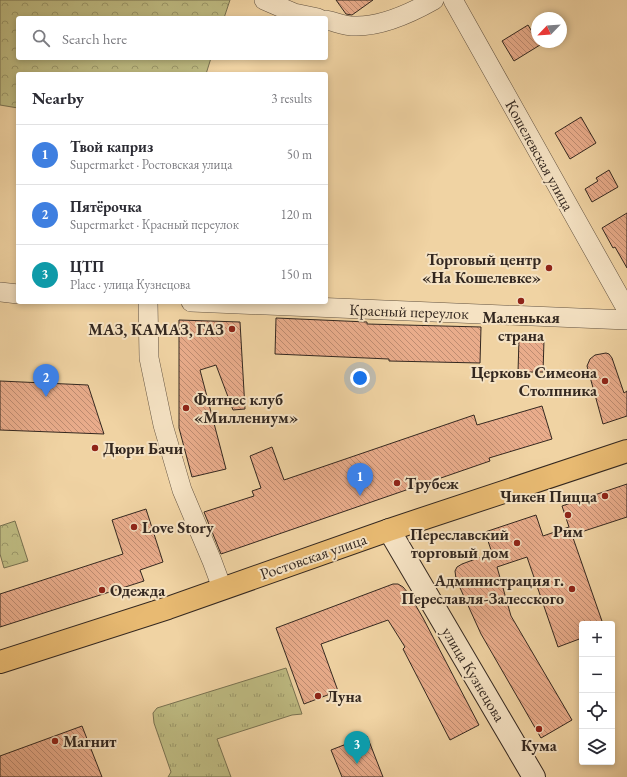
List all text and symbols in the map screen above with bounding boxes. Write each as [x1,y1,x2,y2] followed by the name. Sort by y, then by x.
[531,12,567,48] north arrow
[16,16,328,60] search box
[30,27,52,49] icon: search
[62,29,127,48] text: Search here
[32,87,84,109] text: Nearby
[271,90,312,107] text: 3 results
[500,96,579,215] street label: Кошелевская улица
[70,137,153,156] text: Твой каприз
[42,146,48,163] text: 1
[287,146,312,163] text: 50 m
[70,156,232,173] text: Supermarket · Ростовская улица
[70,197,142,216] text: Пятёрочка
[42,206,48,223] text: 2
[281,206,312,223] text: 120 m
[70,216,239,233] text: Supermarket · Красный переулок
[422,249,541,288] place label: Торговый центр «На Кошелевке»
[70,257,104,276] text: ЦТП
[544,263,554,273] marker: Торговый центр «На Кошелевке»
[42,266,48,283] text: 3
[281,266,312,283] text: 150 m
[70,276,191,293] text: Place · улица Кузнецова
[516,296,526,306] marker: Маленькая страна
[349,299,470,324] street label: Красный переулок
[482,307,560,346] place label: Маленькая страна
[88,319,224,340] place label: МАЗ, КАМАЗ, ГАЗ
[227,324,237,334] marker: МАЗ, КАМАЗ, ГАЗ
[471,362,598,401] place label: Церковь Симеона Столпника
[33,364,59,397] pin: 2
[350,368,370,388] your location
[600,376,610,386] marker: Церковь Симеона Столпника
[194,389,298,428] place label: Фитнес клуб «Миллениум»
[181,403,191,413] marker: Фитнес клуб «Миллениум»
[103,438,184,459] place label: Дюри Бачи
[90,443,100,453] marker: Дюри Бачи
[347,463,373,496] pin: 1
[405,473,459,494] place label: Трубеж
[392,478,402,488] marker: Трубеж
[500,486,598,507] place label: Чикен Пицца
[600,491,610,501] marker: Чикен Пицца
[563,510,573,520] marker: Рим
[142,517,214,538] place label: Love Story
[553,521,583,542] place label: Рим
[129,522,139,532] marker: Love Story
[410,524,510,563] place label: Переславский торговый дом
[257,528,370,585] street label: Ростовская улица
[512,538,522,548] marker: Переславский торговый дом
[402,570,564,609] place label: Администрация г. Переславля-Залесского
[110,580,166,601] place label: Одежда
[567,584,577,594] marker: Администрация г. Переславля-Залесского
[97,585,107,595] marker: Одежда
[579,621,615,765] map controls
[579,621,615,657] button: +
[437,623,511,726] street label: улица Кузнецова
[579,657,615,693] button: −
[326,686,363,707] place label: Луна
[313,691,323,701] marker: Луна
[579,693,615,729] button: locate
[534,724,544,734] marker: Кума
[579,729,615,765] button: layers
[63,731,117,752] place label: Магнит
[344,731,370,764] pin: 3
[521,735,558,756] place label: Кума
[50,736,60,746] marker: Магнит

